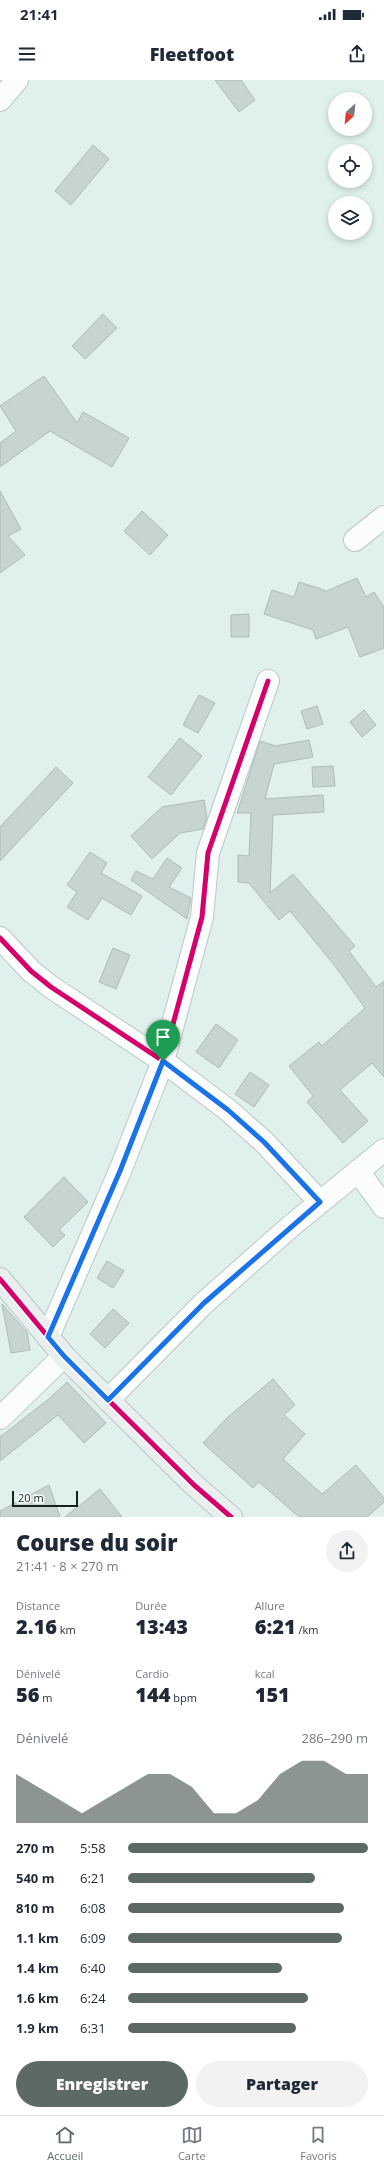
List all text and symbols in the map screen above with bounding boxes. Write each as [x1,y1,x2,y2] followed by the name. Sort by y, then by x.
[20,4,59,24] text: 21:41
[150,42,234,66] text: Fleetfoot
[16,43,38,65] icon: menu
[346,43,368,65] icon: share
[328,92,372,136] north arrow
[328,92,372,240] map controls
[328,144,372,188] button: locate
[328,196,372,240] button: layers
[146,1020,180,1061] pin
[152,1026,174,1048] icon: arrive
[12,1489,78,1508] scale bar
[18,1490,44,1505] text: 20 m
[16,1527,178,1557] text: Course du soir
[326,1530,368,1572] button: share
[16,1557,119,1575] text: 21:41 · 8 × 270 m
[16,1598,60,1613] text: Distance
[135,1598,167,1613] text: Durée
[255,1598,285,1613] text: Allure
[16,1613,57,1640] text: 2.16
[135,1613,188,1640] text: 13:43
[255,1613,296,1640] text: 6:21
[57,1622,76,1637] text: km
[296,1622,318,1637] text: /km
[16,1666,60,1681] text: Dénivelé
[135,1666,169,1681] text: Cardio
[255,1666,275,1681] text: kcal
[16,1681,39,1708] text: 56
[135,1681,170,1708] text: 144
[255,1681,290,1708] text: 151
[39,1690,52,1705] text: m
[170,1690,197,1705] text: bpm
[16,1729,68,1747] text: Dénivelé
[301,1729,368,1747] text: 286–290 m
[16,1839,54,1857] text: 270 m
[80,1839,106,1857] text: 5:58
[16,1869,54,1887] text: 540 m
[80,1869,106,1887] text: 6:21
[16,1899,54,1917] text: 810 m
[80,1899,106,1917] text: 6:08
[16,1929,59,1947] text: 1.1 km
[80,1929,106,1947] text: 6:09
[16,1959,59,1977] text: 1.4 km
[80,1959,106,1977] text: 6:40
[16,1989,59,2007] text: 1.6 km
[80,1989,106,2007] text: 6:24
[16,2019,59,2037] text: 1.9 km
[80,2019,106,2037] text: 6:31
[16,2061,188,2107] button: Enregistrer
[196,2061,368,2107] button: Partager
[47,2124,83,2163] tab: Accueil
[178,2124,206,2163] tab: Carte
[300,2124,337,2163] tab: Favoris

